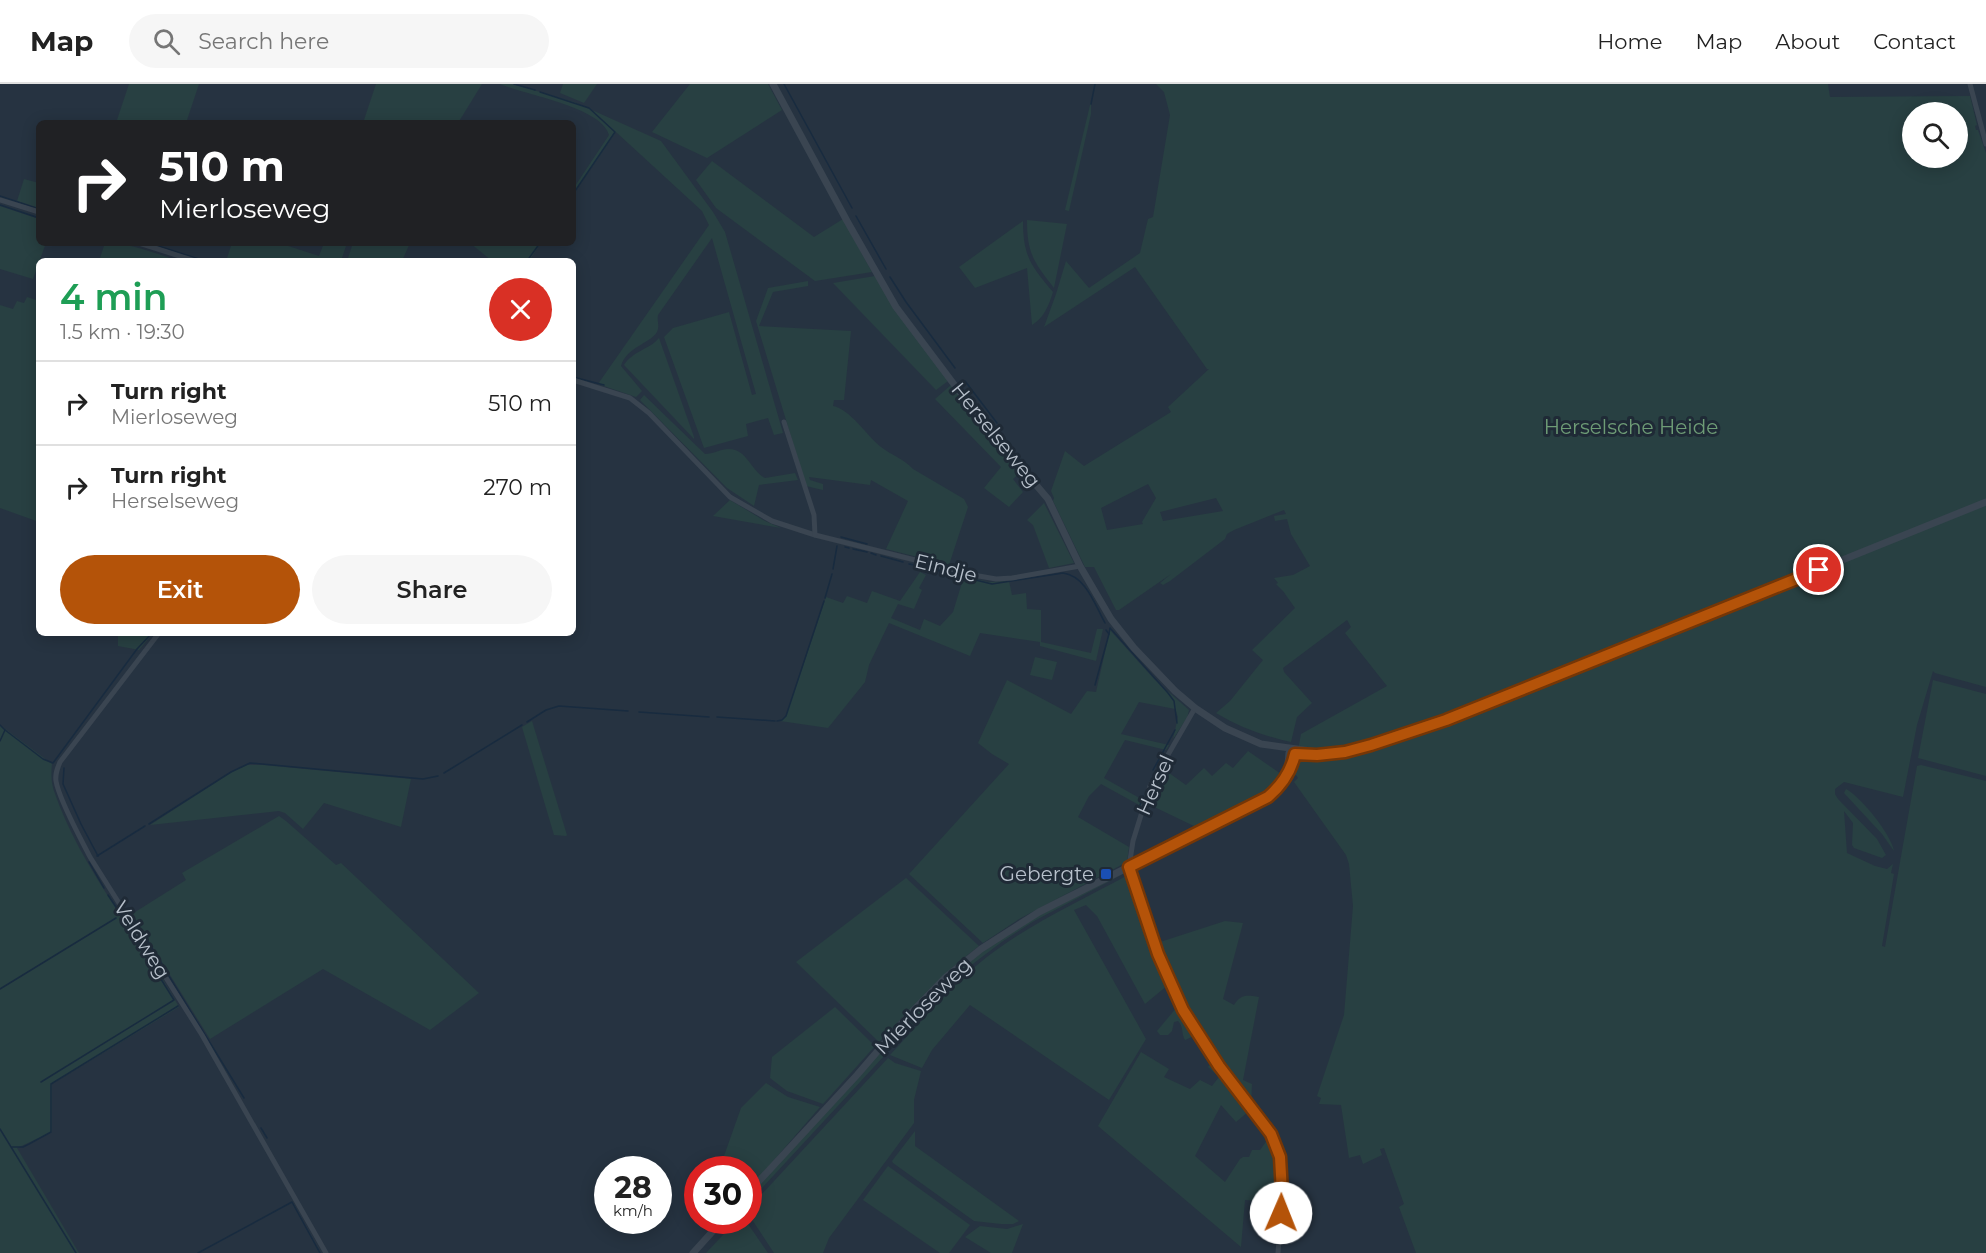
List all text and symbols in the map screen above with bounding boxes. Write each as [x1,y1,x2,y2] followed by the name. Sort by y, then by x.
[129,14,549,68] search box
[30,24,93,58] text: Map
[150,25,183,58] icon: search
[198,28,329,55] text: Search here
[1597,29,1662,54] text: Home
[1695,29,1742,54] text: Map
[1775,29,1840,54] text: About
[1873,29,1956,54] text: Contact
[1902,102,1968,168] map controls
[1902,102,1968,168] button: search
[159,140,285,192] text: 510 m
[60,144,138,222] icon: right
[159,192,331,225] text: Mierloseweg
[60,275,167,319] text: 4 min
[489,278,552,341] button: close
[60,320,185,344] text: 1.5 km · 19:30
[111,378,226,405] text: Turn right
[946,378,1046,492] street label: Herselseweg
[60,387,93,420] icon: right
[488,390,552,417] text: 510 m
[111,405,238,429] text: Mierloseweg
[1544,415,1718,439] park label: Herselsche Heide
[111,462,226,489] text: Turn right
[60,471,93,504] icon: right
[483,474,552,501] text: 270 m
[111,489,239,513] text: Herselseweg
[1793,544,1844,595] pin
[912,549,980,587] street label: Eindje
[1802,553,1835,586] icon: arrive
[60,555,300,624] button: Exit
[312,555,552,624] button: Share
[1131,751,1179,819] street label: Hersel
[1000,862,1094,886] place label: Gebergte
[1099,867,1113,881] marker: Gebergte
[109,897,175,983] street label: Veldweg
[870,953,976,1059] street label: Mierloseweg
[684,1156,762,1234] speed limit sign: 30
[614,1169,652,1206] text: 28
[1249,1181,1313,1245] position arrow
[613,1201,653,1220] text: km/h

